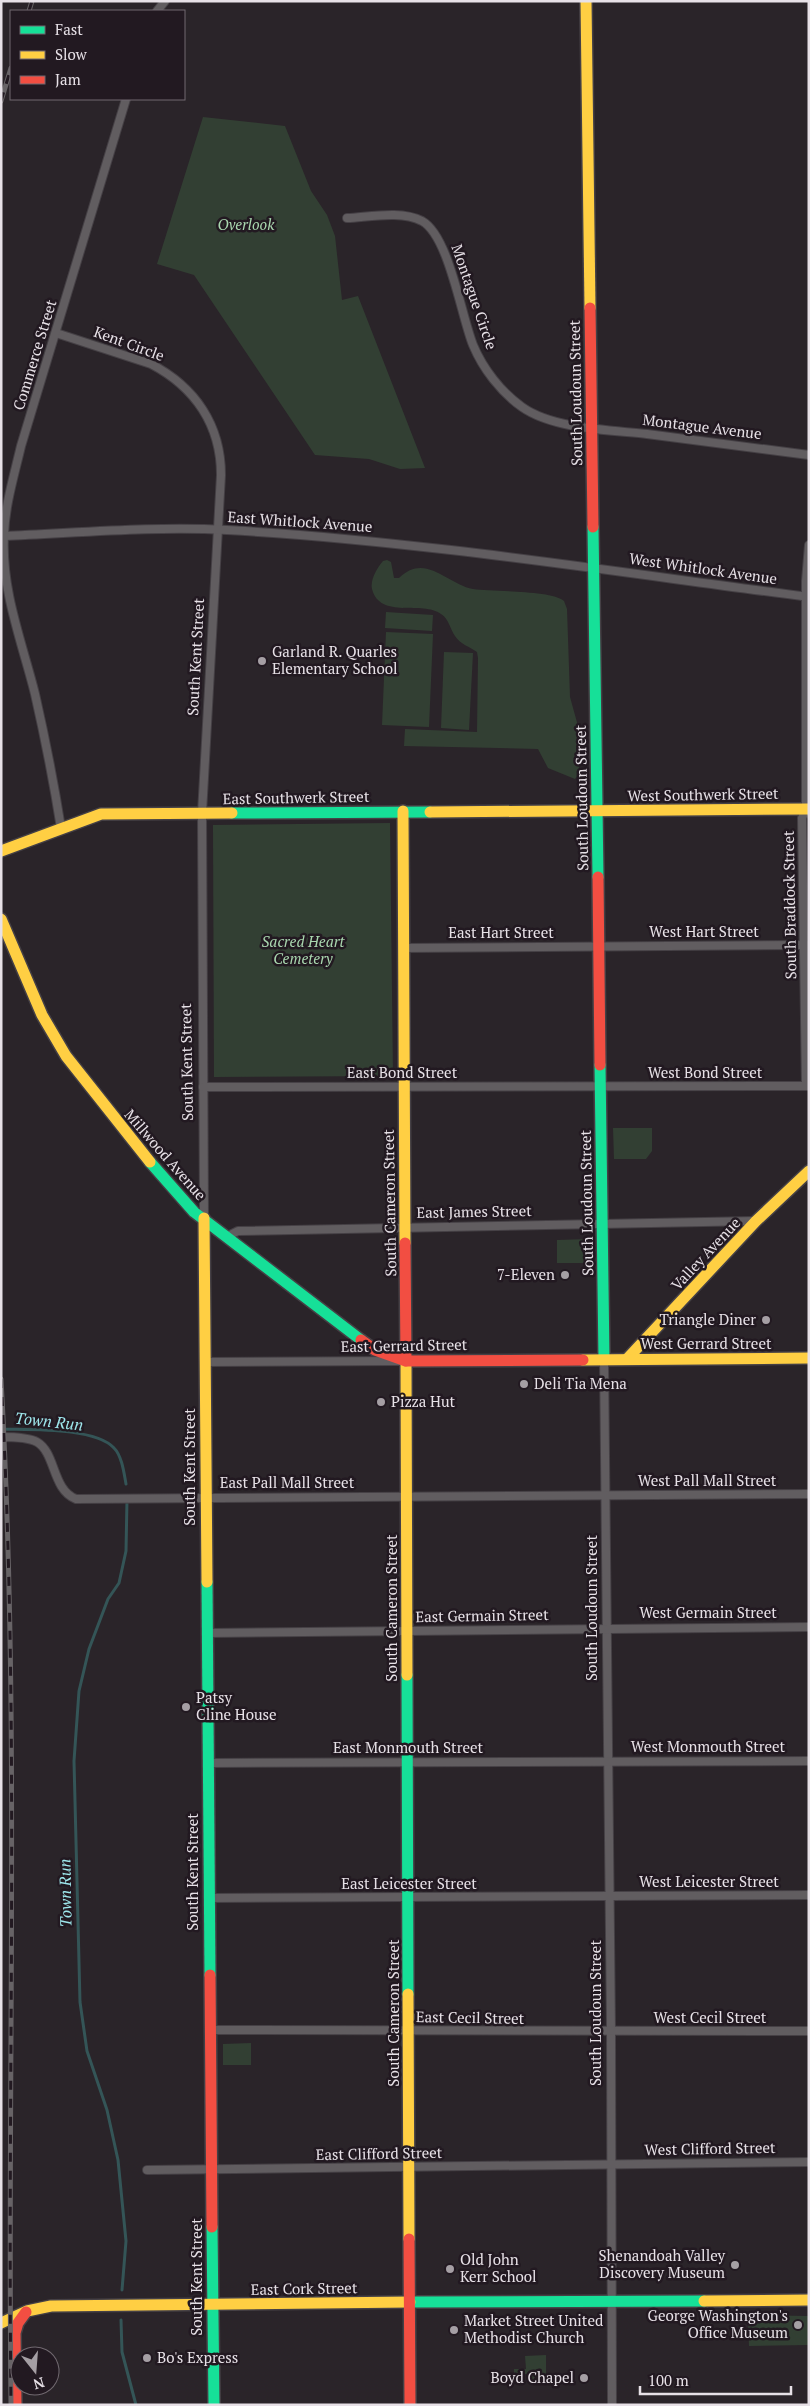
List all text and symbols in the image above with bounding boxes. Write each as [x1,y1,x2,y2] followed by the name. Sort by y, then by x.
[10,10,185,100] legend
[55,19,83,39] text: Fast
[55,44,88,64] text: Slow
[55,69,81,89] text: Jam
[218,214,275,234] park label: Overlook
[448,241,502,352] street label: Montague Circle
[8,297,61,412] street label: Commerce Street
[564,319,586,466] street label: South Loudoun Street
[91,321,167,365] street label: Kent Circle
[641,409,763,443] street label: Montague Avenue
[227,506,373,536] street label: East Whitlock Avenue
[628,548,778,588] street label: West Whitlock Avenue
[182,597,208,716] street label: South Kent Street
[272,641,398,678] place label: Garland R. Quarles Elementary School
[256,655,268,667] marker: Garland R. Quarles Elementary School
[570,724,592,871] street label: South Loudoun Street
[627,783,779,805] street label: West Southwerk Street
[222,786,370,808] street label: East Southwerk Street
[778,830,800,980] street label: South Braddock Street
[649,921,759,941] street label: West Hart Street
[448,922,554,942] street label: East Hart Street
[261,931,345,968] park label: Sacred Heart Cemetery
[175,1003,197,1121] street label: South Kent Street
[347,1062,458,1082] street label: East Bond Street
[648,1062,763,1082] street label: West Bond Street
[121,1105,211,1204] street label: Millwood Avenue
[378,1129,400,1277] street label: South Cameron Street
[575,1129,597,1276] street label: South Loudoun Street
[416,1200,532,1222] street label: East James Street
[666,1212,744,1294] street label: Valley Avenue
[497,1264,555,1284] place label: 7-Eleven
[559,1269,571,1281] marker: 7-Eleven
[659,1309,756,1329] place label: Triangle Diner
[760,1314,772,1326] marker: Triangle Diner
[641,1333,772,1353] street label: West Gerrard Street
[340,1334,468,1356] street label: East Gerrard Street
[534,1373,627,1393] place label: Deli Tia Mena
[518,1378,530,1390] marker: Deli Tia Mena
[391,1391,456,1411] place label: Pizza Hut
[375,1396,387,1408] marker: Pizza Hut
[14,1406,84,1436] water label: Town Run
[179,1408,199,1526] street label: South Kent Street
[638,1470,777,1490] street label: West Pall Mall Street
[220,1472,355,1492] street label: East Pall Mall Street
[381,1534,401,1682] street label: South Cameron Street
[581,1535,601,1681] street label: South Loudoun Street
[639,1602,777,1622] street label: West Germain Street
[415,1604,549,1626] street label: East Germain Street
[196,1687,277,1724] place label: Patsy Cline House
[180,1701,192,1713] marker: Patsy Cline House
[631,1736,786,1756] street label: West Monmouth Street
[333,1737,483,1757] street label: East Monmouth Street
[182,1813,202,1931] street label: South Kent Street
[53,1859,77,1927] water label: Town Run
[639,1871,779,1891] street label: West Leicester Street
[341,1873,477,1893] street label: East Leicester Street
[383,1939,403,2087] street label: South Cameron Street
[585,1940,605,2086] street label: South Loudoun Street
[416,2006,525,2028] street label: East Cecil Street
[654,2007,767,2027] street label: West Cecil Street
[644,2137,776,2159] street label: West Clifford Street
[315,2142,443,2164] street label: East Clifford Street
[186,2218,206,2336] street label: South Kent Street
[599,2245,725,2282] place label: Shenandoah Valley Discovery Museum
[460,2249,537,2286] place label: Old John Kerr School
[729,2259,741,2271] marker: Shenandoah Valley Discovery Museum
[444,2263,456,2275] marker: Old John Kerr School
[250,2277,358,2299] street label: East Cork Street
[648,2305,788,2342] place label: George Washington's Office Museum
[464,2310,603,2347] place label: Market Street United Methodist Church
[792,2319,804,2331] marker: George Washington's Office Museum
[448,2324,460,2336] marker: Market Street United Methodist Church
[10,2346,60,2396] north arrow
[157,2347,238,2367] place label: Bo's Express
[141,2352,153,2364] marker: Bo's Express
[640,2364,791,2396] scale bar
[491,2367,574,2387] place label: Boyd Chapel
[648,2370,689,2390] text: 100 m
[578,2372,590,2384] marker: Boyd Chapel
[31,2373,47,2395] text: N

